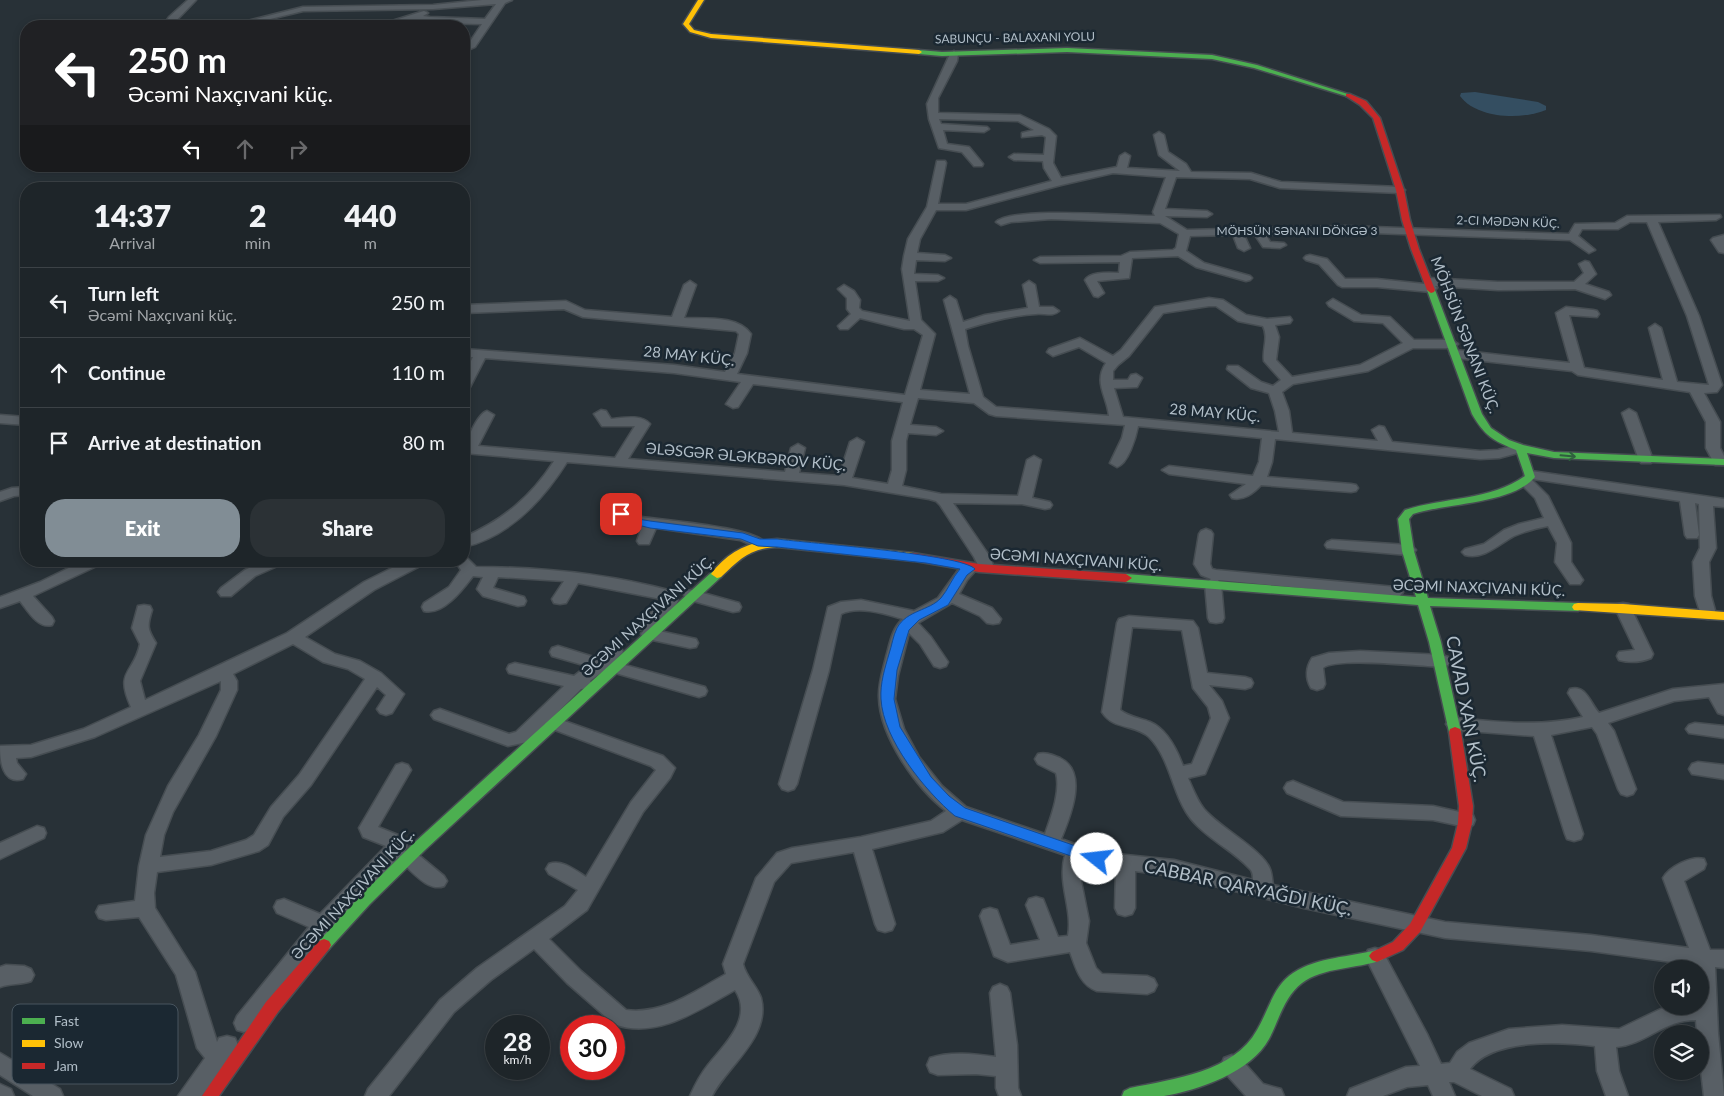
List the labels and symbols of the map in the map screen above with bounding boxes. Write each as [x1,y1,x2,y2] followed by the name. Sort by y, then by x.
[935,29,1095,46] street label: SABUNÇU - BALAXANI YOLU
[1456,212,1560,231] street label: 2-CI MƏDƏN KÜÇ.
[1217,223,1377,238] street label: MÖHSÜN SƏNANI DÖNGƏ 3
[1428,254,1504,416] street label: MÖHSÜN SƏNANI KÜÇ.
[643,341,736,369] street label: 28 MAY KÜÇ.
[1169,399,1261,425] street label: 28 MAY KÜÇ.
[645,438,847,474] street label: ƏLƏSGƏR ƏLƏKBƏROV KÜÇ.
[1559,451,1575,460] one-way arrow
[600,493,642,535] pin
[990,544,1163,574] street label: ƏCƏMI NAXÇIVANI KÜÇ.
[577,551,717,680] street label: ƏCƏMI NAXÇIVANI KÜÇ.
[1393,575,1565,599] street label: ƏCƏMI NAXÇIVANI KÜÇ.
[1442,634,1492,784] street label: CAVAD XAN KÜÇ.
[287,824,418,962] street label: ƏCƏMI NAXÇIVANI KÜÇ.
[1070,832,1122,884] position arrow
[1142,854,1354,920] street label: CABBAR QARYAĞDI KÜÇ.
[12,1004,178,1084] legend
[54,1012,79,1029] text: Fast
[560,1015,625,1080] speed limit sign: 30
[54,1034,84,1051] text: Slow
[54,1057,78,1074] text: Jam

